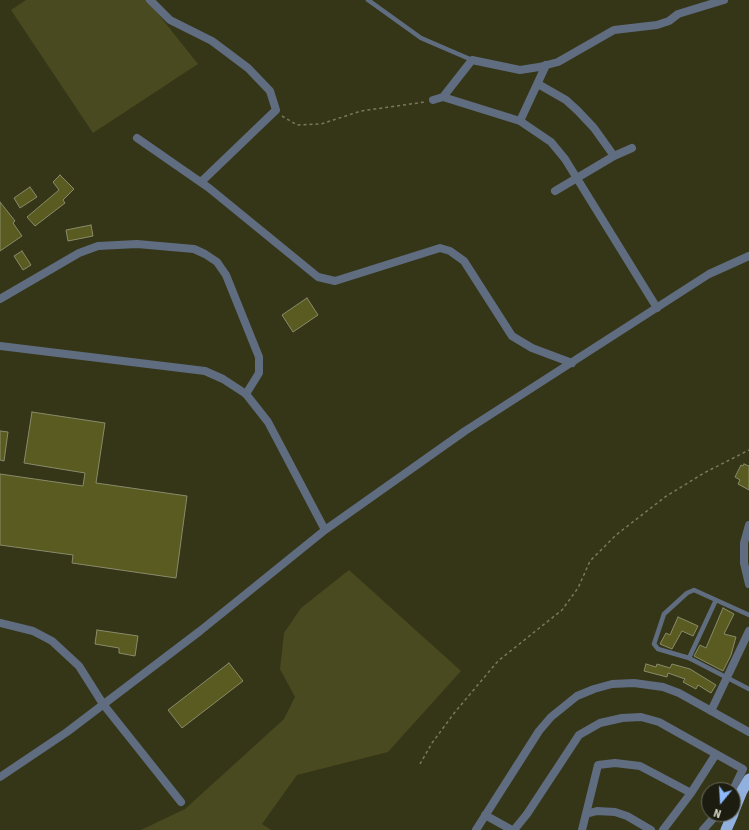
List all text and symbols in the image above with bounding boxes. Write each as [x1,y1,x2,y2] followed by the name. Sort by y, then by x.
[701,782,741,822] north arrow
[712,805,723,821] text: N

